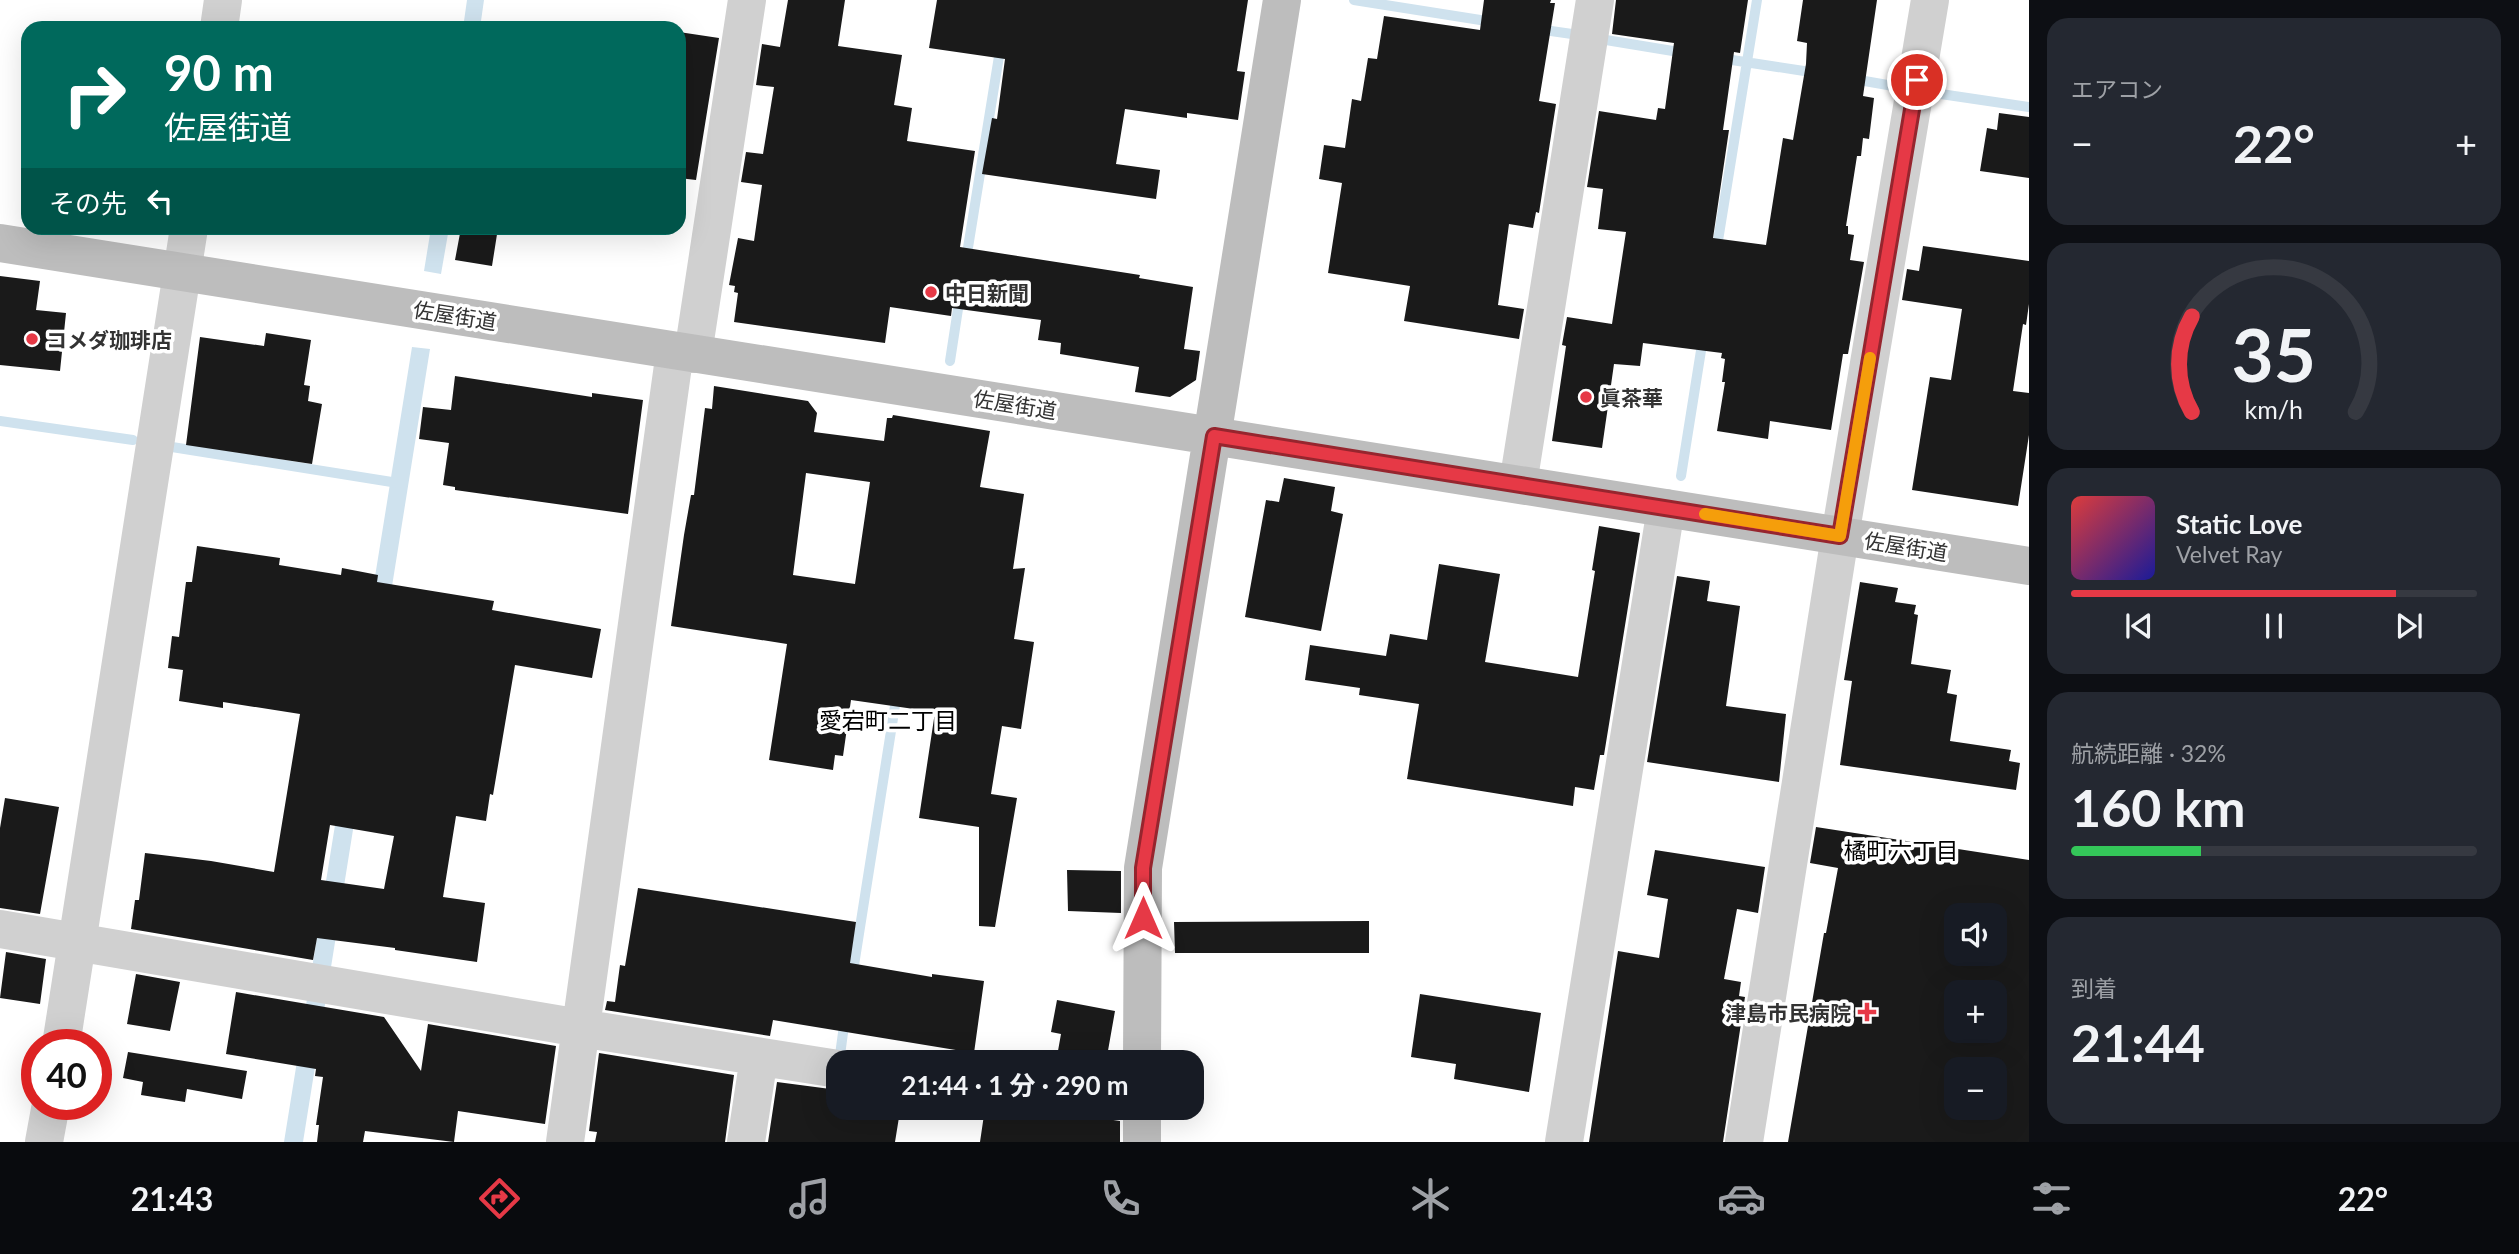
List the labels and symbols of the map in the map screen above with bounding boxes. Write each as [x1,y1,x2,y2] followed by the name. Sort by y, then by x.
[1887,50,1947,110] pin
[945,280,1029,305] place label: 中日新聞
[923,284,939,300] marker: 中日新聞
[412,296,498,334] street label: 佐屋街道
[46,327,172,352] place label: コメダ珈琲店
[24,331,40,347] marker: コメダ珈琲店
[972,385,1058,423] street label: 佐屋街道
[1600,385,1663,410] place label: 眞茶華
[1578,389,1594,405] marker: 眞茶華
[1863,527,1949,565] street label: 佐屋街道
[819,706,957,734] district label: 愛宕町二丁目
[1844,836,1959,864] district label: 橘町六丁目
[1106,881,1180,955] position arrow
[1725,1000,1851,1025] place label: 津島市民病院
[1857,1002,1877,1022] marker: 津島市民病院
[21,1029,112,1120] speed limit sign: 40

